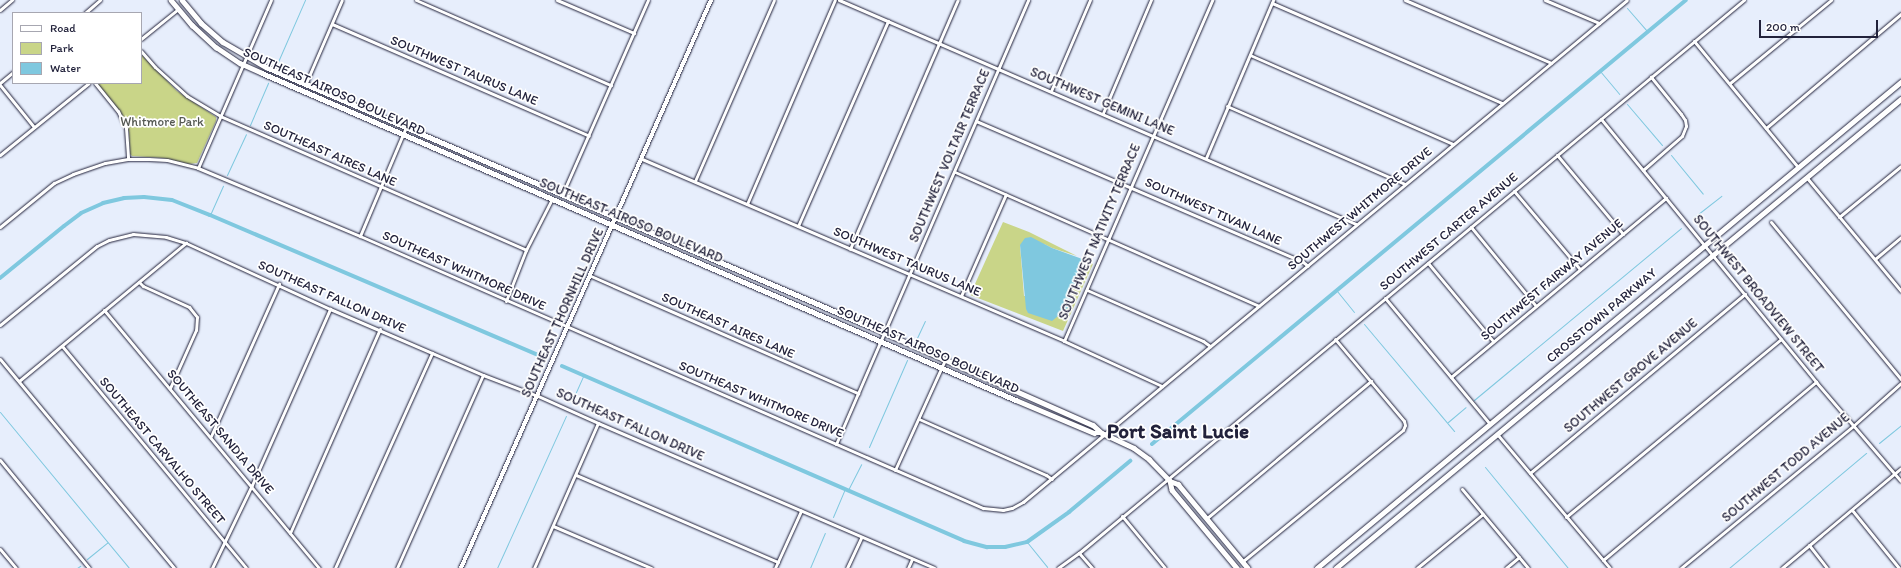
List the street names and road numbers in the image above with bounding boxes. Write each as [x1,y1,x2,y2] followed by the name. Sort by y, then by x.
[388,33,540,109] street label: SOUTHWEST TAURUS LANE
[242,45,426,139] street label: SOUTHEAST AIROSO BOULEVARD
[1028,65,1176,139] street label: SOUTHWEST GEMINI LANE
[906,67,994,245] street label: SOUTHWEST VOLTAIR TERRACE
[262,118,398,190] street label: SOUTHEAST AIRES LANE
[1056,142,1144,322] street label: SOUTHWEST NATIVITY TERRACE
[1285,144,1435,274] street label: SOUTHWEST WHITMORE DRIVE
[1377,170,1521,294] street label: SOUTHWEST CARTER AVENUE
[1142,175,1284,249] street label: SOUTHWEST TIVAN LANE
[538,176,724,266] street label: SOUTHEAST AIROSO BOULEVARD
[1690,212,1826,376] street label: SOUTHWEST BROADVIEW STREET
[1478,216,1626,344] street label: SOUTHWEST FAIRWAY AVENUE
[831,224,983,300] street label: SOUTHWEST TAURUS LANE
[378,227,550,315] street label: SOUTHEAST WHITMORE DRIVE
[519,227,607,399] street label: SOUTHEAST THORNHILL DRIVE
[256,257,408,337] street label: SOUTHEAST FALLON DRIVE
[1544,266,1660,366] street label: CROSSTOWN PARKWAY
[660,290,796,362] street label: SOUTHEAST AIRES LANE
[836,303,1020,397] street label: SOUTHEAST AIROSO BOULEVARD
[1561,316,1701,436] street label: SOUTHWEST GROVE AVENUE
[675,357,847,443] street label: SOUTHEAST WHITMORE DRIVE
[163,366,277,498] street label: SOUTHEAST SANDIA DRIVE
[96,374,228,528] street label: SOUTHEAST CARVALHO STREET
[554,385,706,465] street label: SOUTHEAST FALLON DRIVE
[1719,410,1853,526] street label: SOUTHWEST TODD AVENUE

